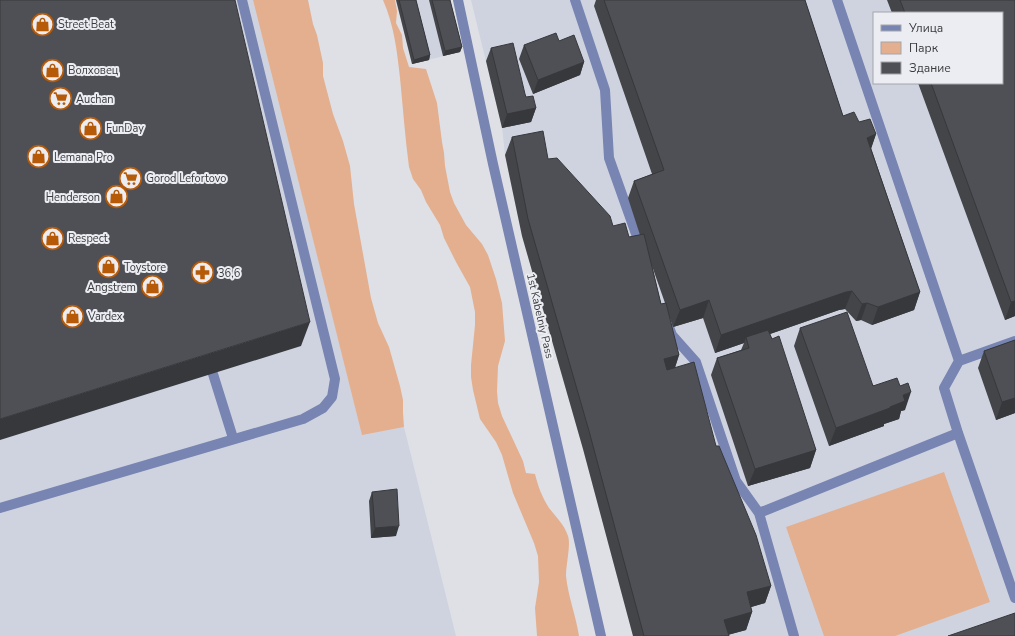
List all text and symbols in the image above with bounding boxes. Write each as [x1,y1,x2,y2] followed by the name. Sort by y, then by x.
[29,11,55,37] shop icon: Street Beat
[873,12,1003,84] legend
[58,17,114,32] place label: Street Beat
[908,20,943,36] text: Улица
[909,40,939,56] text: Парк
[39,57,65,83] shop icon: Волховец
[909,60,951,76] text: Здание
[68,63,119,78] place label: Волховец
[47,86,73,112] supermarket icon: Auchan
[76,92,114,107] place label: Auchan
[78,115,104,141] shop icon: FunDay
[106,121,144,136] place label: FunDay
[25,144,51,170] shop icon: Lemana Pro
[54,150,113,165] place label: Lemana Pro
[118,165,144,191] supermarket icon: Gorod Lefortovo
[146,171,226,186] place label: Gorod Lefortovo
[103,184,129,210] shop icon: Henderson
[46,190,100,205] place label: Henderson
[39,225,65,251] shop icon: Respect
[68,231,108,246] place label: Respect
[95,254,121,280] shop icon: Toystore
[124,260,166,275] place label: Toystore
[189,260,215,286] pharmacy icon: 36,6
[218,266,241,281] place label: 36,6
[523,272,557,360] street label: 1st Kabelniy Pass
[139,274,165,300] shop icon: Angstrem
[87,280,136,295] place label: Angstrem
[60,303,86,329] shop icon: Vardex
[87,309,123,324] place label: Vardex

